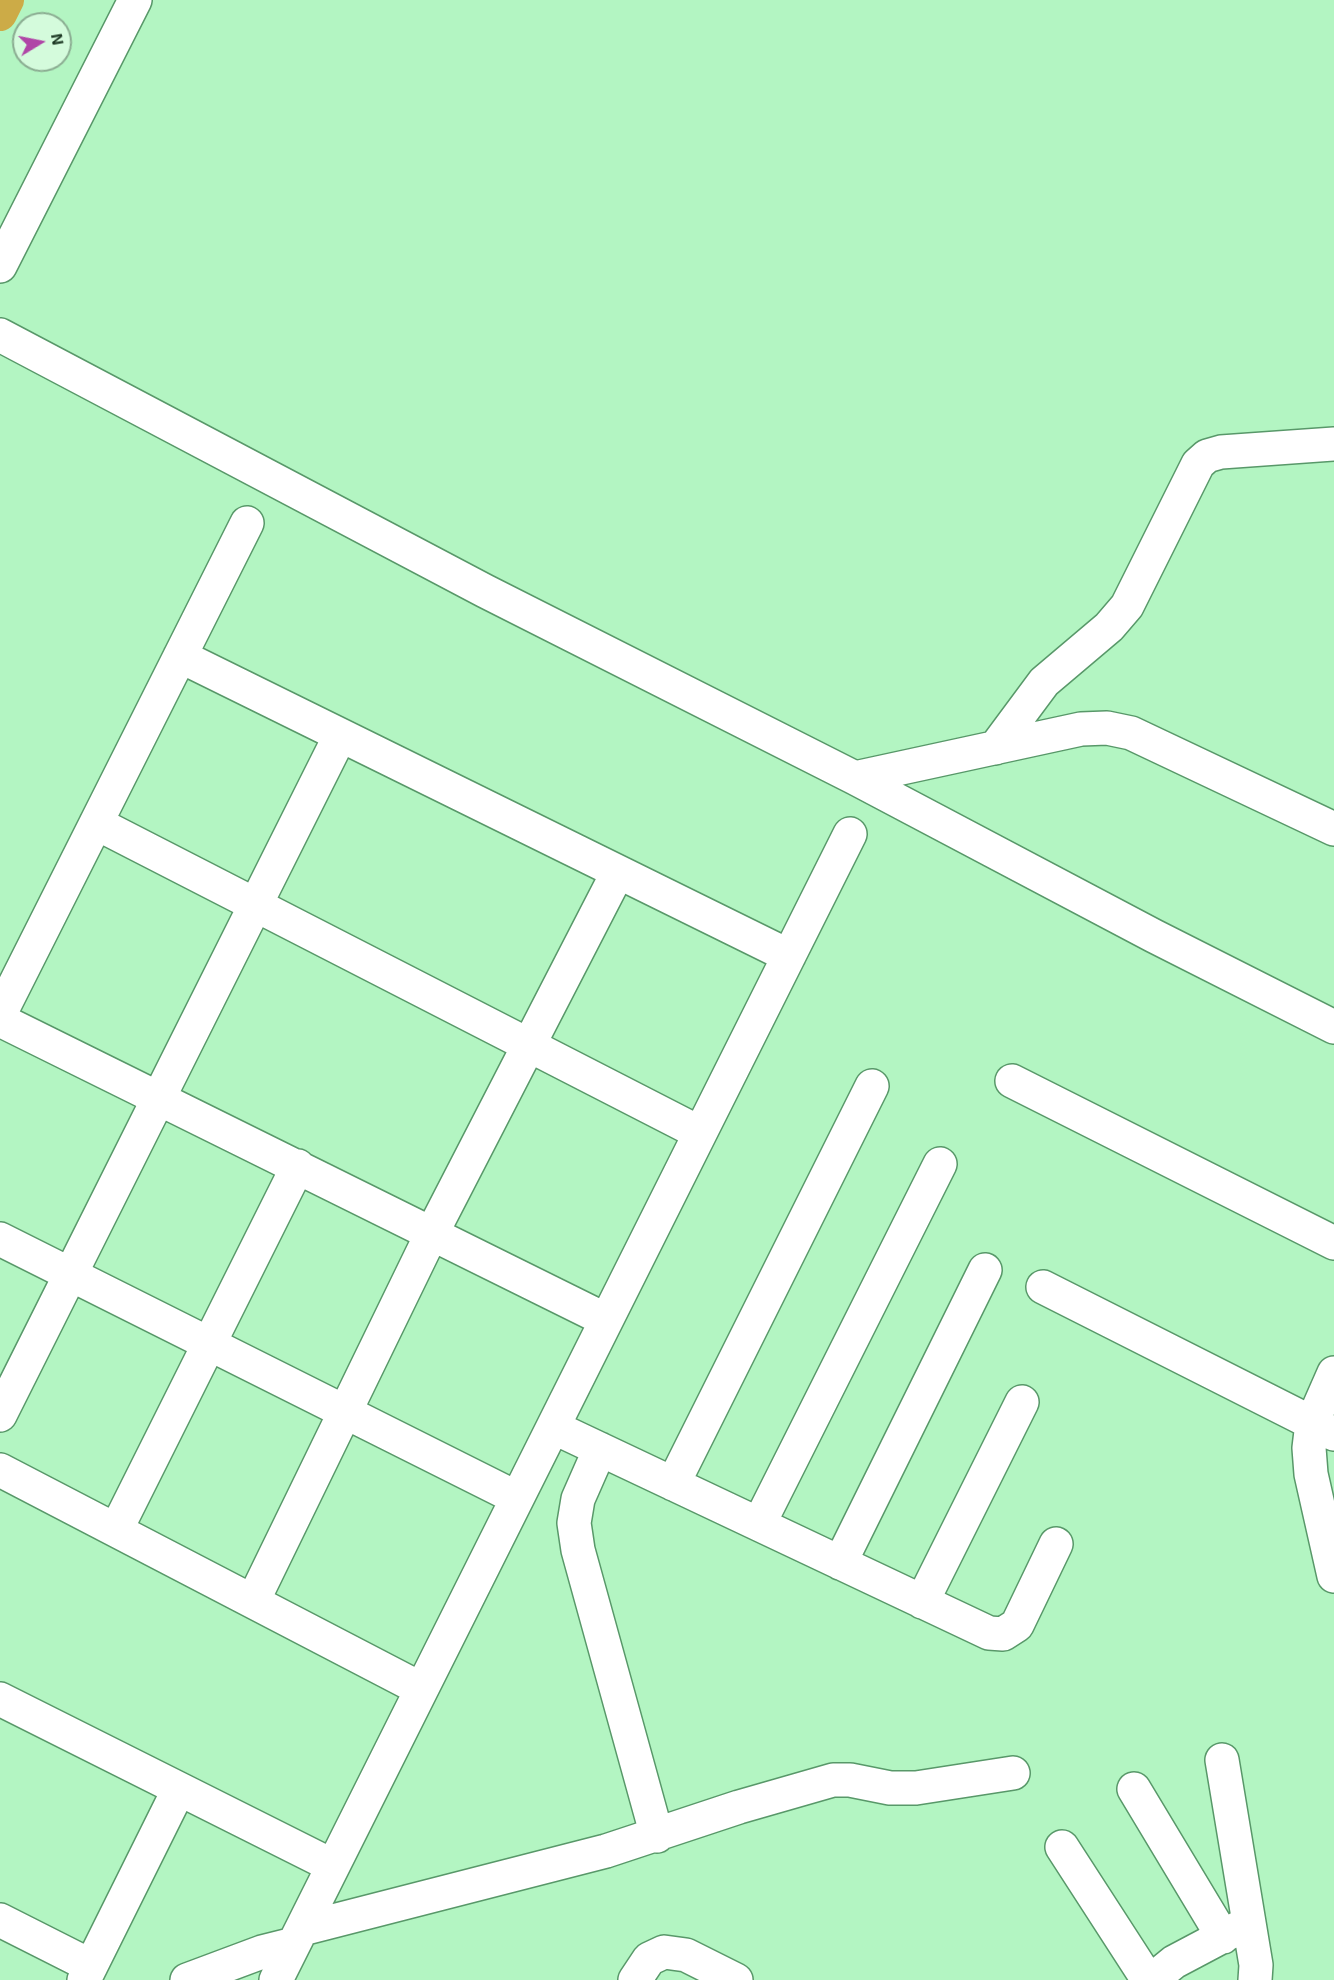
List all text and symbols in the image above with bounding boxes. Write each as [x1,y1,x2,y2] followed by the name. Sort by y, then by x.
[12,12,72,72] north arrow
[48,32,69,46] text: N

